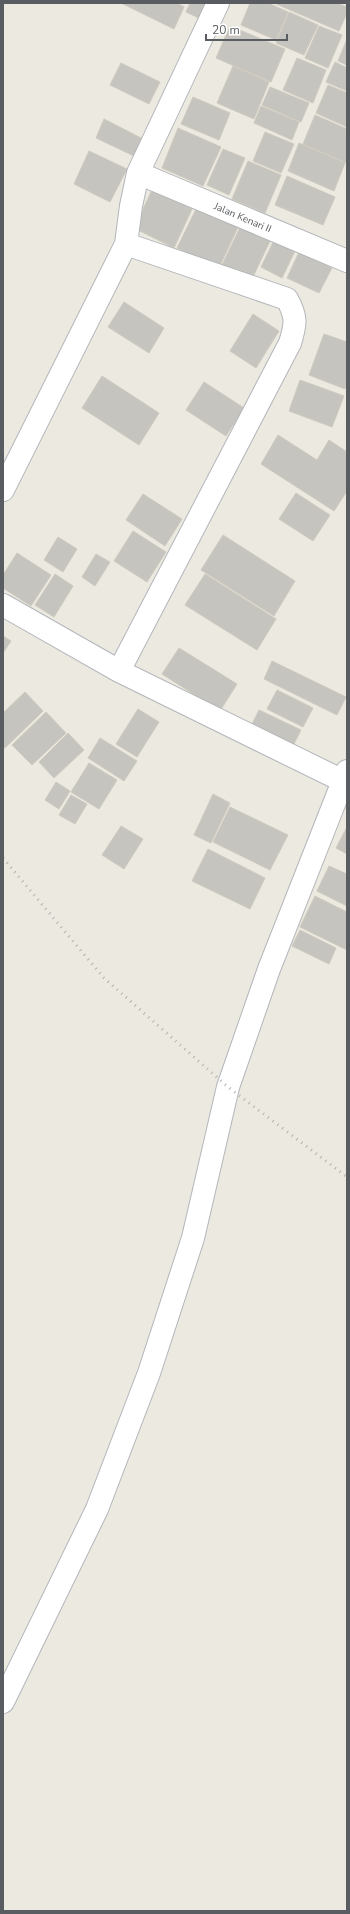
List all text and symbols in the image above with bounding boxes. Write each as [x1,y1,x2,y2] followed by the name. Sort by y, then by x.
[206,16,287,42] scale bar
[212,22,240,38] text: 20 m
[211,199,273,236] street label: Jalan Kenari II

